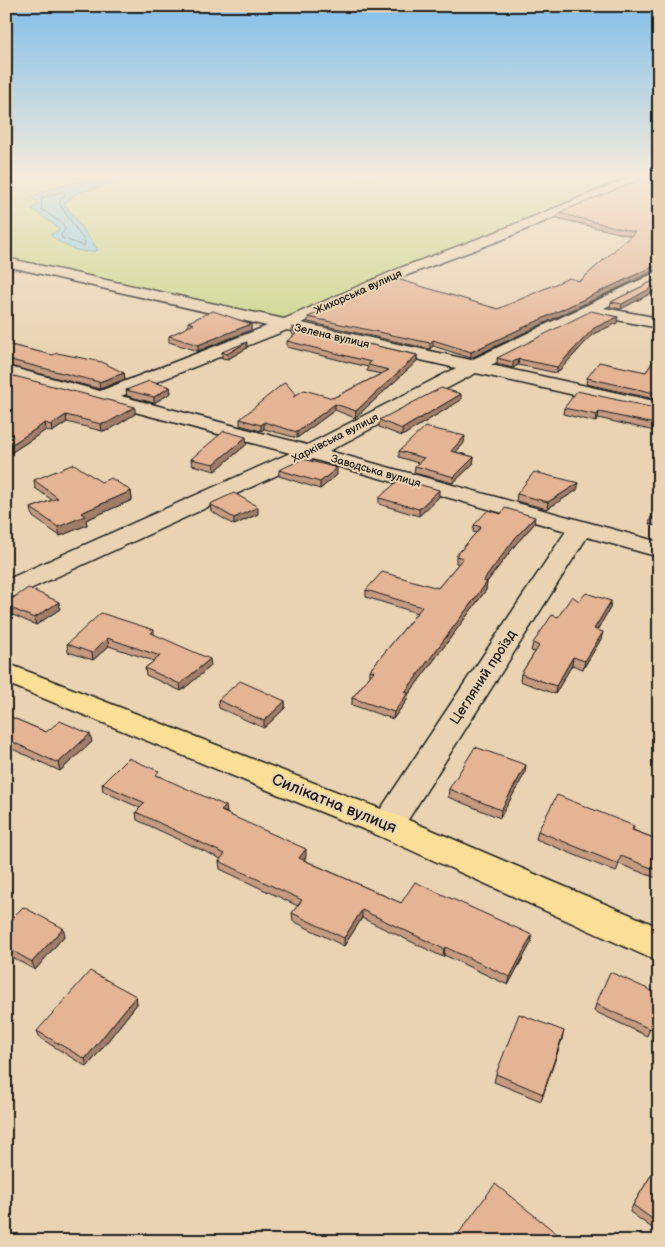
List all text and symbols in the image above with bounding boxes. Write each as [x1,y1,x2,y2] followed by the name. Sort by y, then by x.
[312,267,404,317] street label: Жихорська вулиця
[293,321,371,351] street label: Зелена вулиця
[290,411,380,465] street label: Харківська вулиця
[330,452,422,490] street label: Заводська вулиця
[446,626,520,727] street label: Цегляний проїзд
[269,770,399,838] street label: Силікатна вулиця

